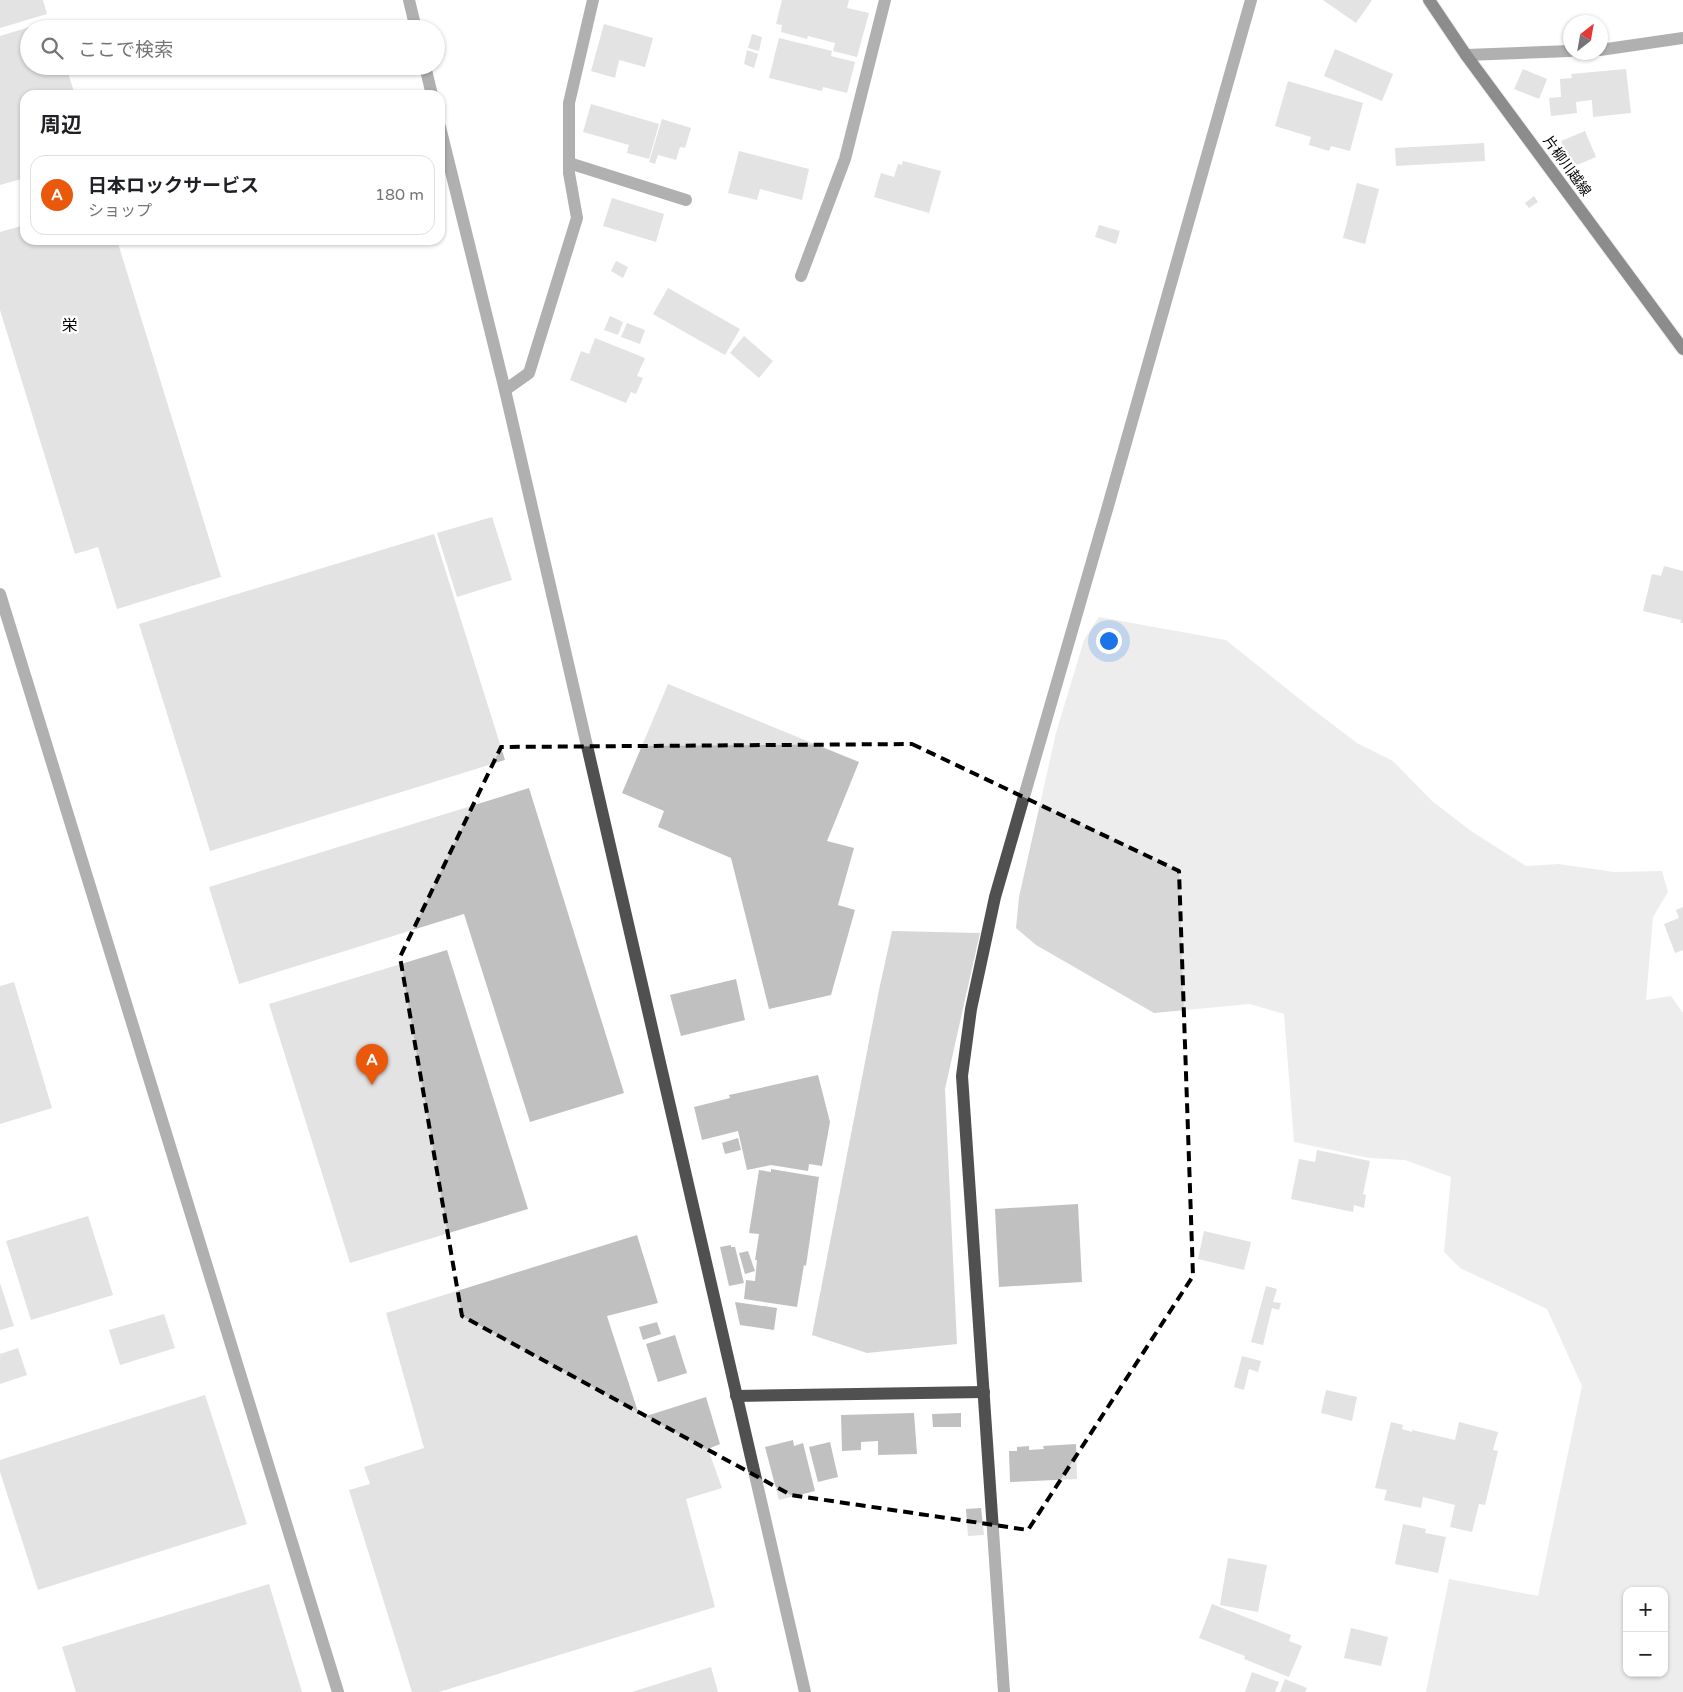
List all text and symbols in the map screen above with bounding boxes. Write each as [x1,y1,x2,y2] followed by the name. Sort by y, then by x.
[1563,15,1608,60] north arrow
[20,20,445,75] search box
[38,34,66,62] icon: search
[78,39,173,61] text: ここで検索
[40,113,82,138] text: 周辺
[1540,133,1594,199] street label: 片柳川越線
[88,175,259,197] text: 日本ロックサービス
[51,185,63,205] text: A
[375,185,424,205] text: 180 m
[88,201,152,221] text: ショップ
[62,316,78,336] district label: 栄
[1096,628,1122,654] your location
[356,1044,388,1085] pin: A
[1623,1587,1668,1677] map controls
[1623,1587,1668,1632] button: +
[1623,1632,1668,1677] button: −

